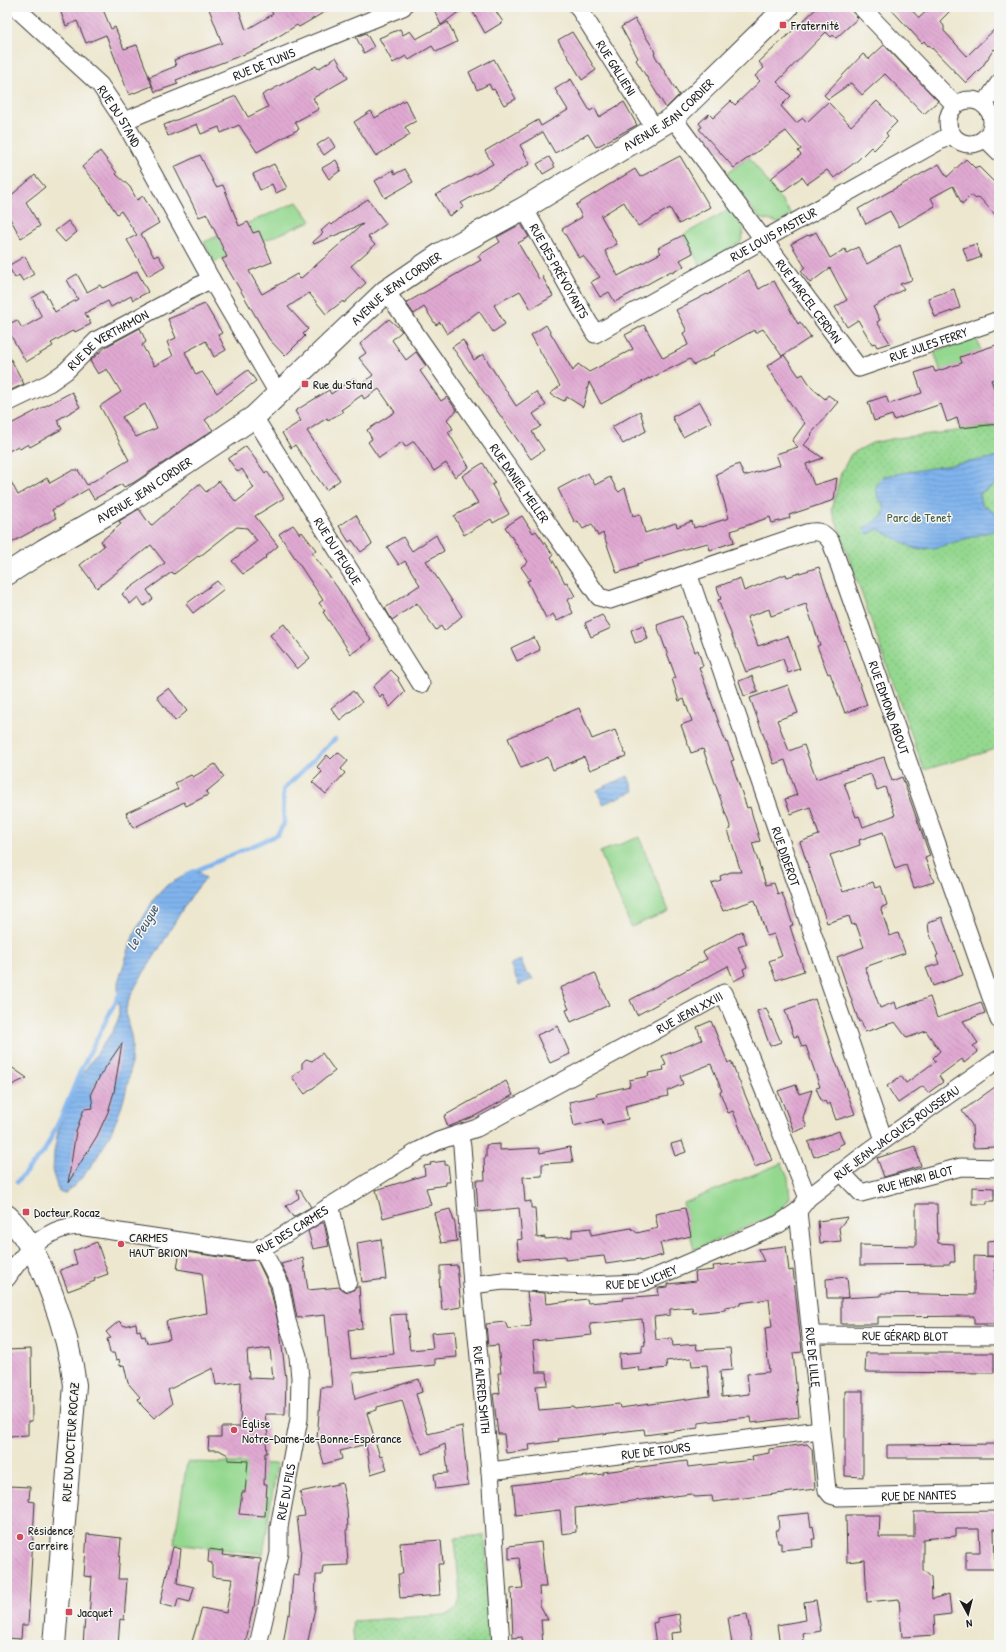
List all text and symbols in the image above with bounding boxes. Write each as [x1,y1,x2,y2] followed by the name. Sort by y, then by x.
[790,16,839,34] place label: Fraternité
[778,20,788,30] marker: Fraternité
[592,36,641,99] street label: RUE GALLIENI
[230,43,298,85] street label: RUE DE TUNIS
[620,74,718,155] street label: AVENUE JEAN CORDIER
[94,81,146,151] street label: RUE DU STAND
[727,203,820,266] street label: RUE LOUIS PASTEUR
[525,220,593,321] street label: RUE DES PRÉVOYANTS
[347,247,445,329] street label: AVENUE JEAN CORDIER
[772,255,846,347] street label: RUE MARCEL CERDAN
[63,305,152,374] street label: RUE DE VERTHAMON
[887,322,970,366] street label: RUE JULES FERRY
[313,375,372,393] place label: Rue du Stand
[300,379,310,389] marker: Rue du Stand
[486,440,554,526] street label: RUE DANIEL MELLER
[93,452,195,527] street label: AVENUE JEAN CORDIER
[887,508,952,526] park label: Parc de Tenet
[310,514,366,588] street label: RUE DU PEUGUE
[864,658,914,758] street label: RUE EDMOND ABOUT
[767,824,805,890] street label: RUE DIDEROT
[121,900,164,954] water label: Le Peugue
[653,986,726,1037] street label: RUE JEAN XXIII
[830,1081,963,1184] street label: RUE JEAN-JACQUES ROUSSEAU
[876,1160,956,1197] street label: RUE HENRI BLOT
[253,1201,331,1258] street label: RUE DES CARMES
[34,1203,101,1221] place label: Docteur Rocaz
[21,1207,31,1217] marker: Docteur Rocaz
[129,1228,187,1261] place label: CARMES HAUT BRION
[116,1239,126,1249] marker: CARMES HAUT BRION
[606,1260,680,1293] street label: RUE DE LUCHEY
[801,1326,825,1388] street label: RUE DE LILLE
[862,1326,949,1345] street label: RUE GÉRARD BLOT
[469,1345,495,1434] street label: RUE ALFRED SMITH
[57,1381,83,1502] street label: RUE DU DOCTEUR ROCAZ
[242,1414,402,1447] place label: Église Notre-Dame-de-Bonne-Espérance
[229,1425,239,1435] marker: Église Notre-Dame-de-Bonne-Espérance
[620,1437,691,1464] street label: RUE DE TOURS
[271,1462,300,1522] street label: RUE DU FILS
[881,1485,956,1505] street label: RUE DE NANTES
[28,1521,73,1554] place label: Résidence Carreire
[15,1532,25,1542] marker: Résidence Carreire
[948,1594,988,1634] north arrow
[77,1603,113,1621] place label: Jacquet
[64,1607,74,1617] marker: Jacquet
[965,1617,973,1631] text: N

